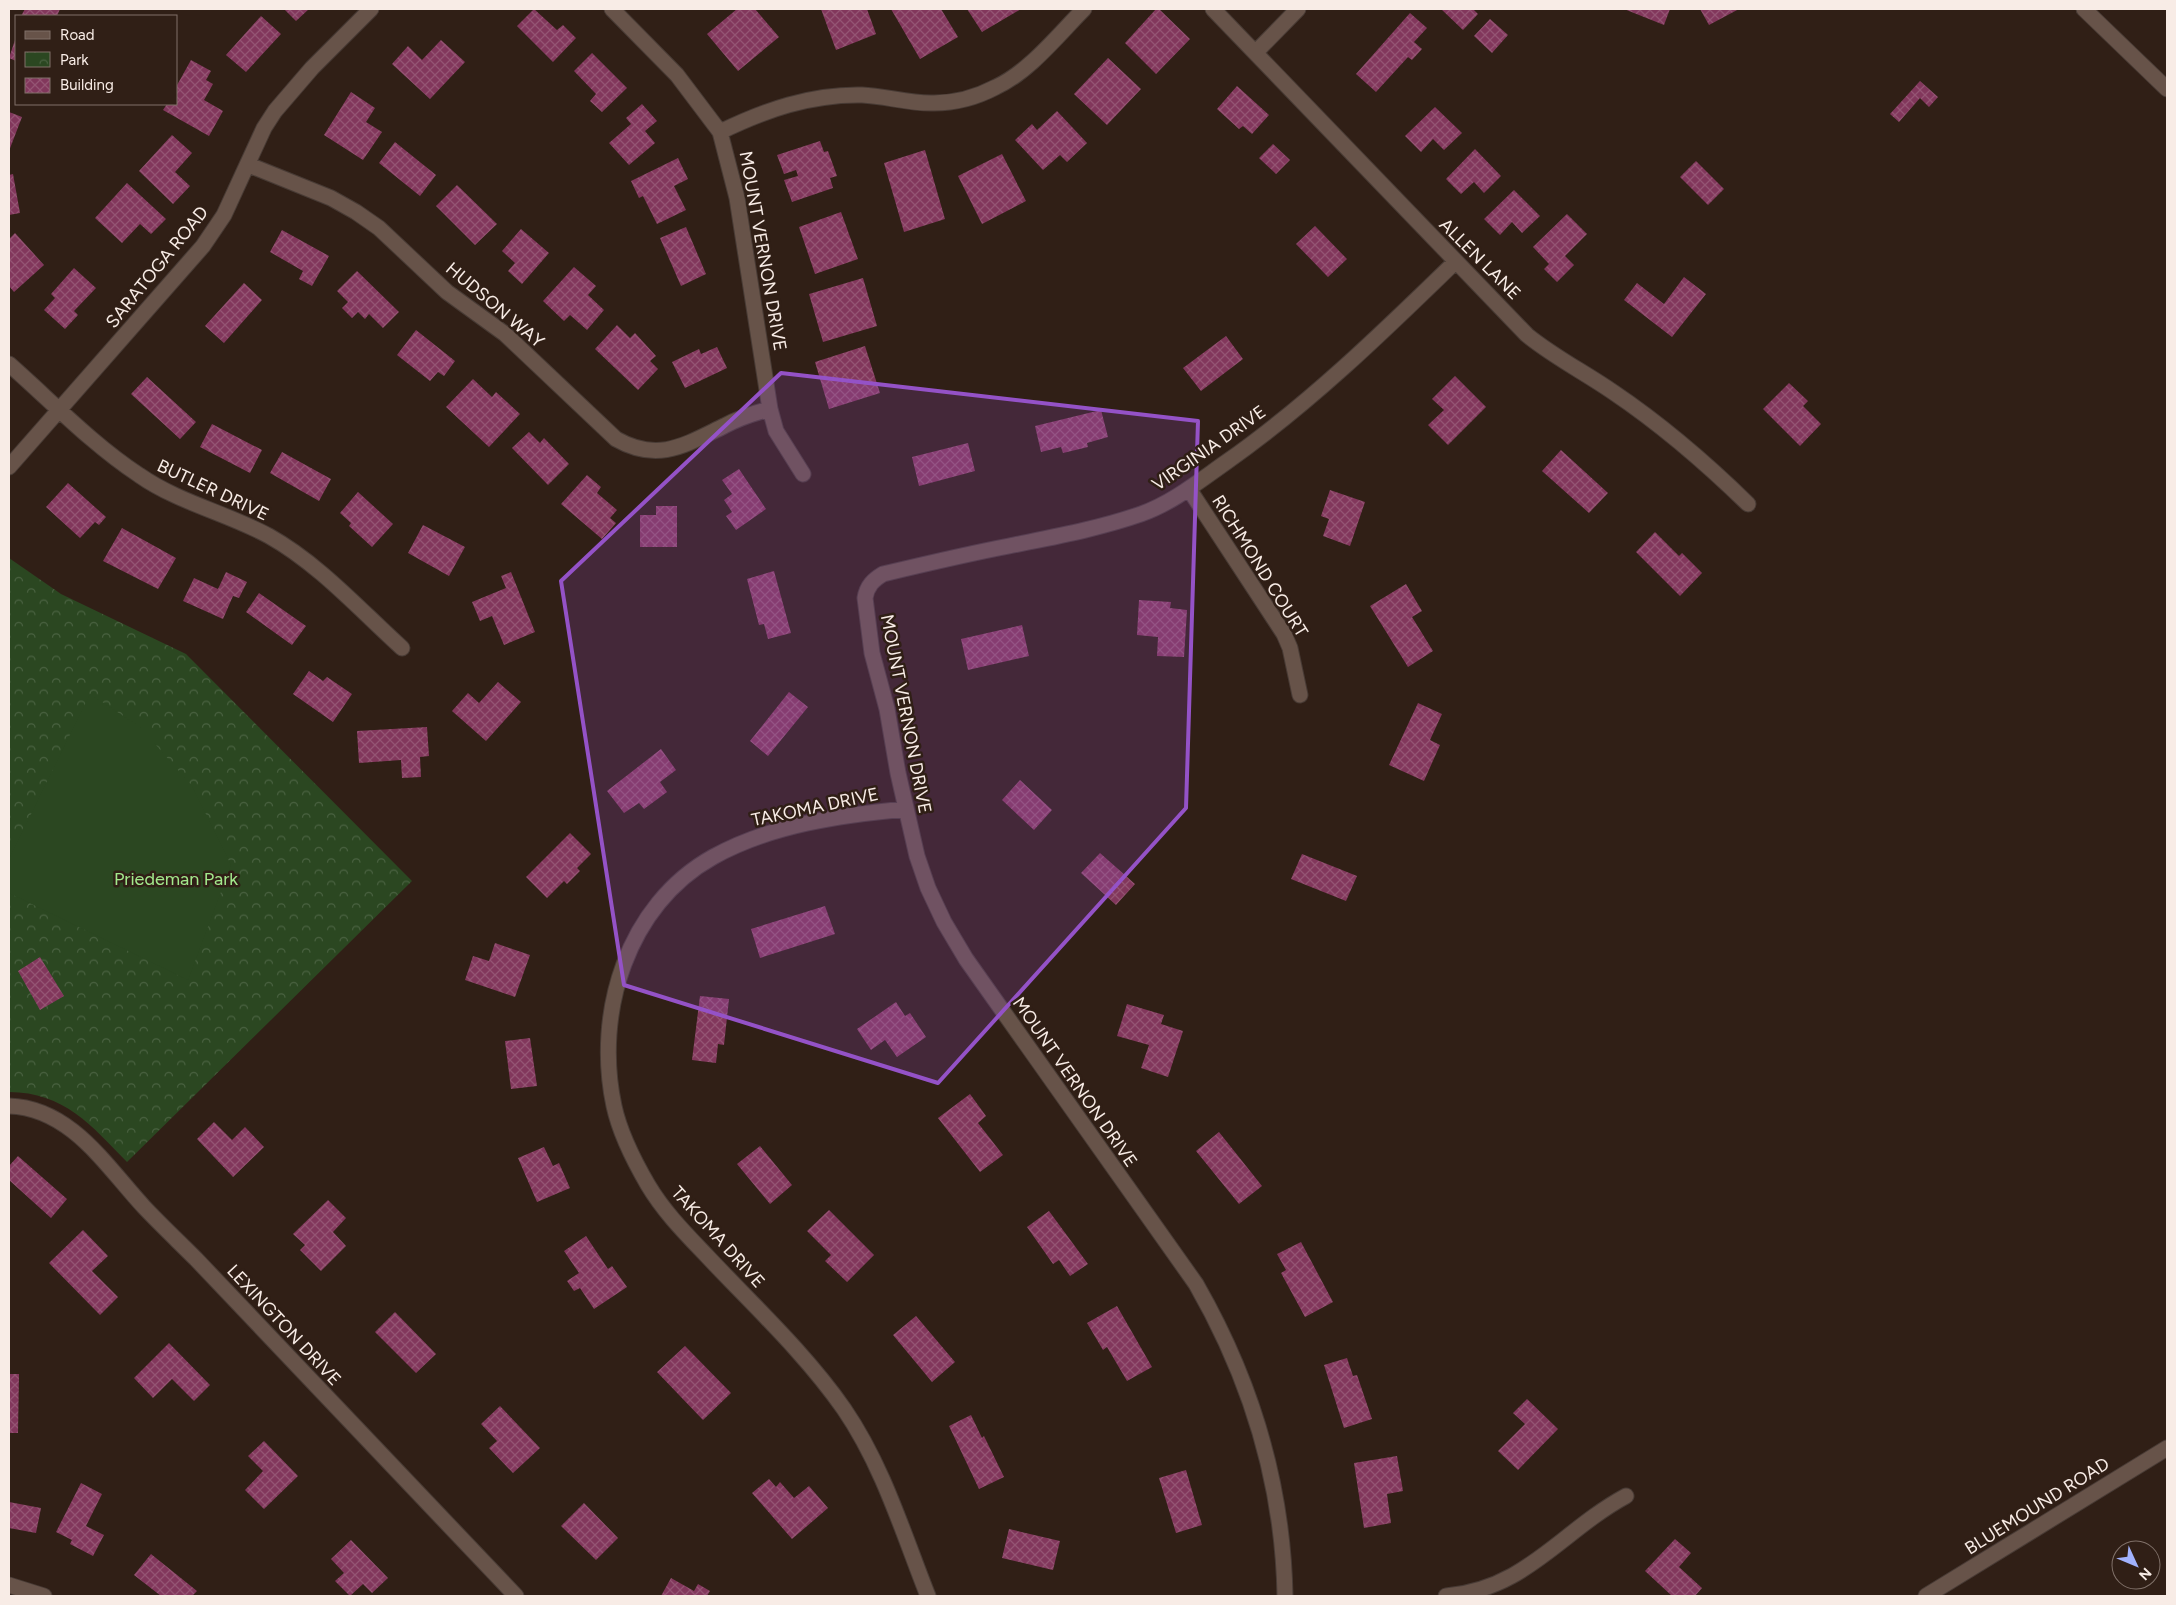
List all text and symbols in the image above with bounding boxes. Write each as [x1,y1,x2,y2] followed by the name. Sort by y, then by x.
[15,15,178,105] legend
[60,26,95,44] text: Road
[60,51,89,69] text: Park
[60,76,114,94] text: Building
[735,149,791,353] street label: MOUNT VERNON DRIVE
[101,202,213,332] street label: SARATOGA ROAD
[1435,214,1525,304] street label: ALLEN LANE
[441,257,549,353] street label: HUDSON WAY
[1148,401,1270,495] street label: VIRGINIA DRIVE
[154,454,272,526] street label: BUTLER DRIVE
[1207,491,1313,641] street label: RICHMOND COURT
[876,612,936,816] street label: MOUNT VERNON DRIVE
[749,783,881,831] street label: TAKOMA DRIVE
[114,868,238,890] park label: Priedeman Park
[1008,993,1142,1171] street label: MOUNT VERNON DRIVE
[667,1182,769,1292] street label: TAKOMA DRIVE
[222,1260,346,1390] street label: LEXINGTON DRIVE
[1961,1453,2113,1559] street label: BLUEMOUND ROAD
[2111,1540,2161,1590] north arrow
[2135,1564,2155,1583] text: N

